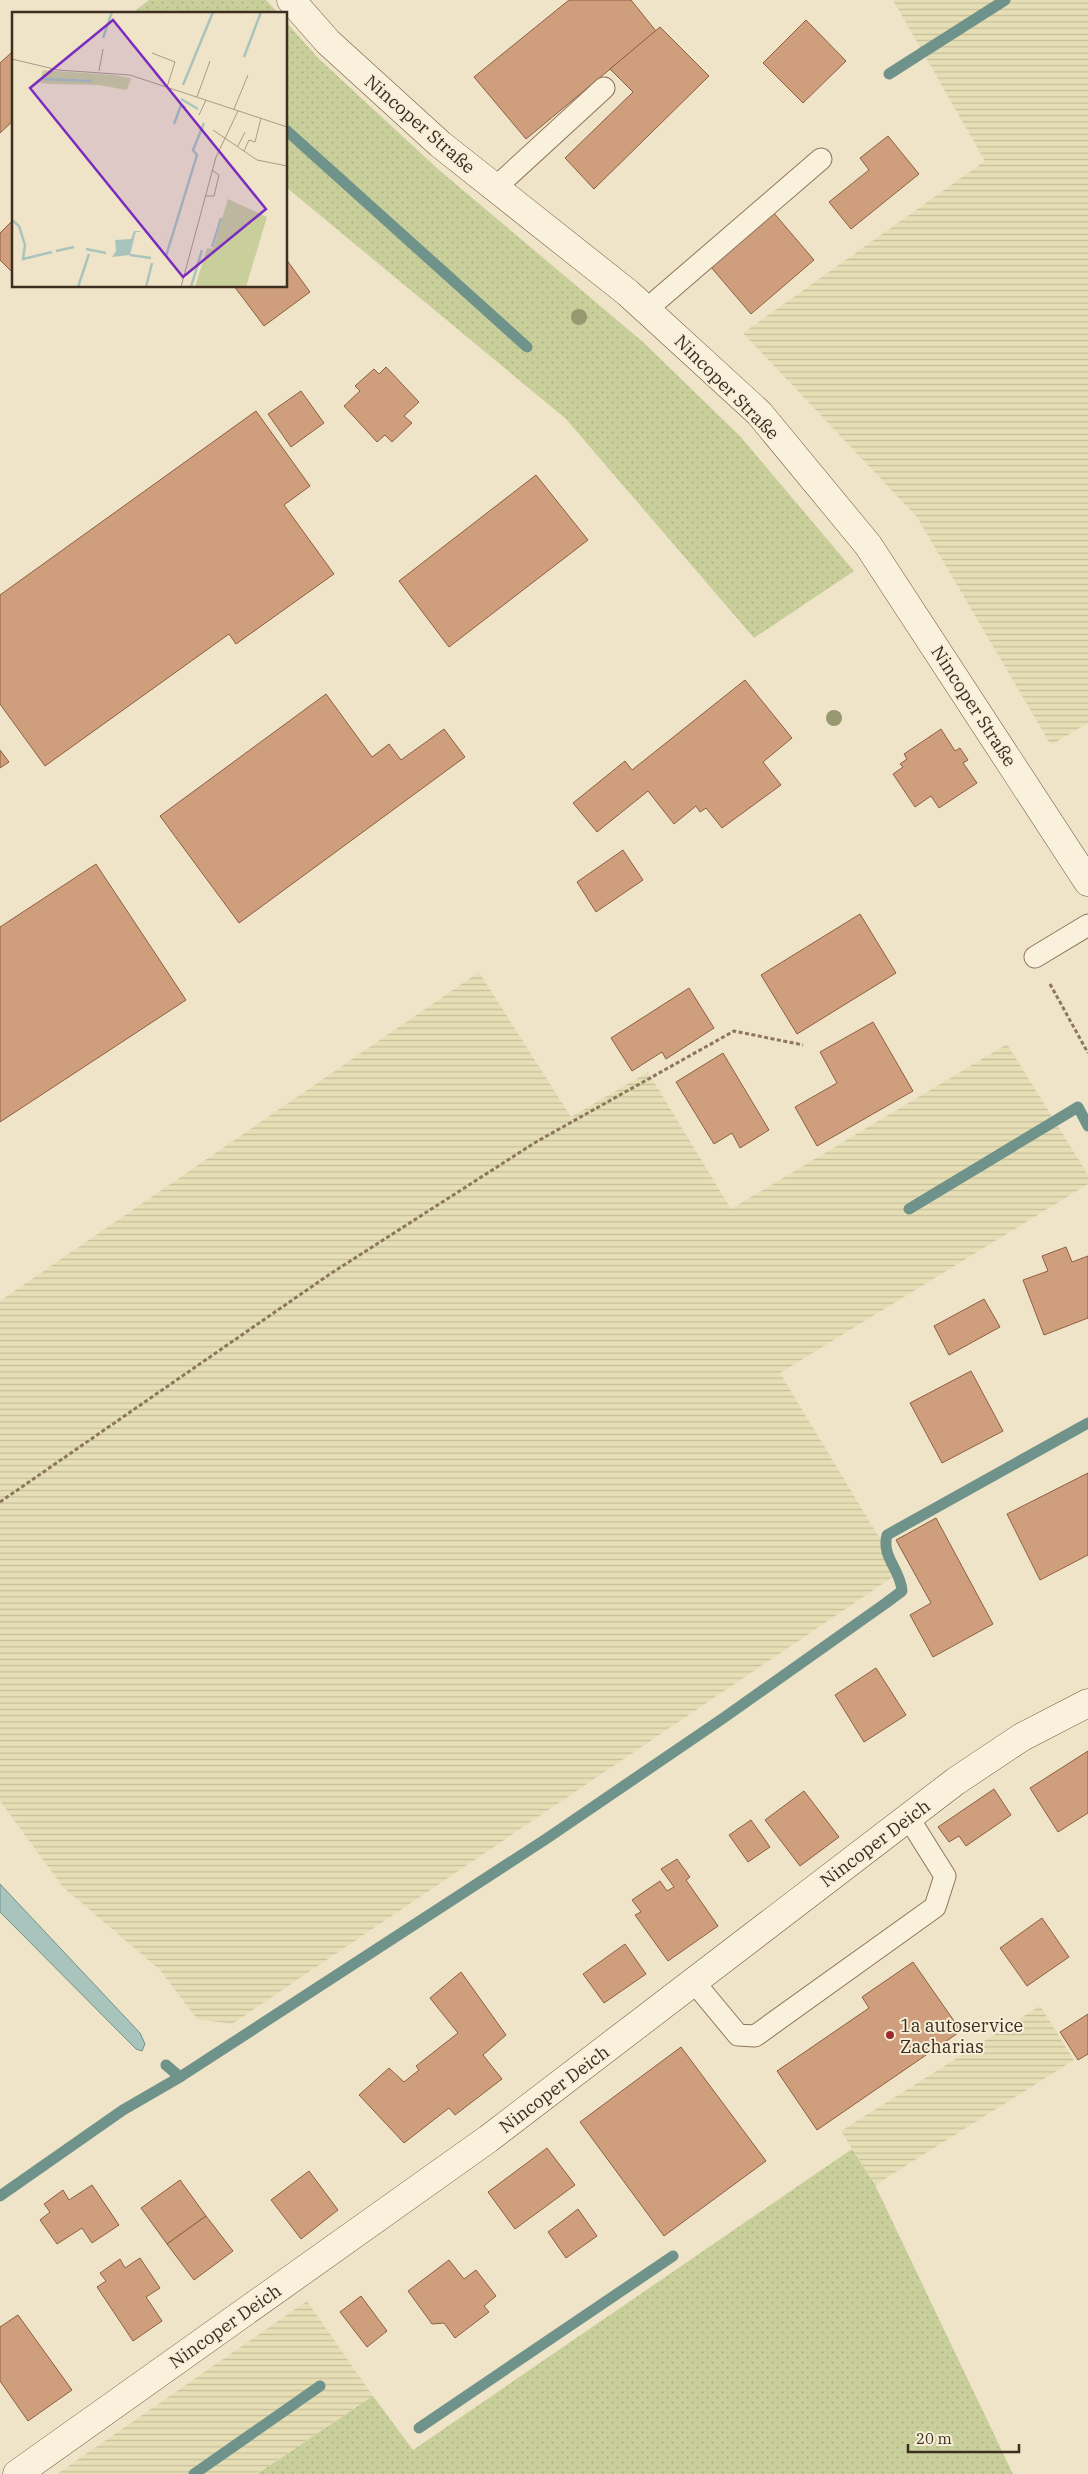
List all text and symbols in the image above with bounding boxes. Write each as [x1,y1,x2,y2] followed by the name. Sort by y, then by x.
[12,12,288,288] inset map
[360,70,480,178] street label: Nincoper Straße
[670,330,784,444] street label: Nincoper Straße
[926,641,1022,771] street label: Nincoper Straße
[815,1794,935,1892] street label: Nincoper Deich
[900,2014,1023,2058] place label: 1a autoservice Zacharias
[884,2029,896,2041] marker: 1a autoservice Zacharias
[494,2040,614,2138] street label: Nincoper Deich
[164,2279,286,2373] street label: Nincoper Deich
[908,2422,1019,2454] scale bar
[916,2429,952,2448] text: 20 m

